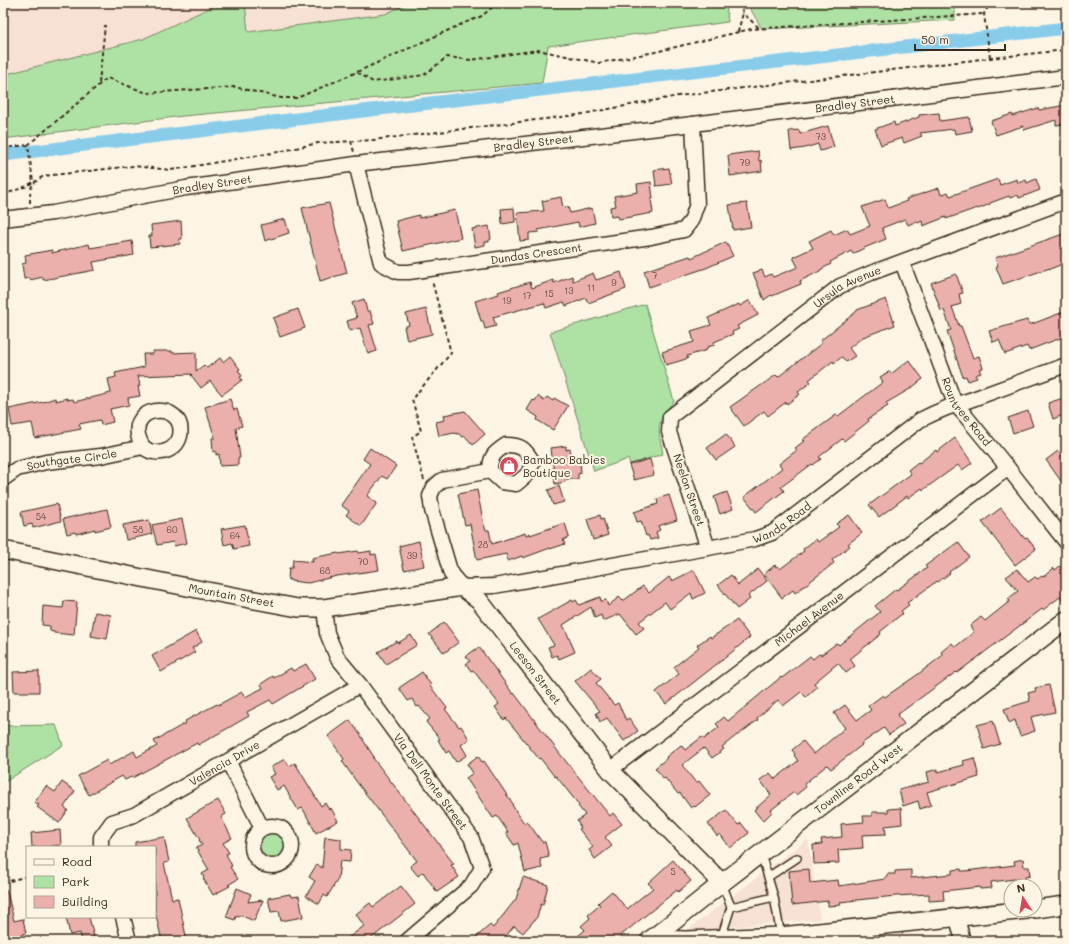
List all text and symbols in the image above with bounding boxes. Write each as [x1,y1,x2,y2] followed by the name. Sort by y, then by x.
[915,26,1005,52] scale bar
[921,31,949,47] text: 50 m
[814,91,896,116] street label: Bradley Street
[493,130,574,155] street label: Bradley Street
[816,131,826,142] house number: 73
[740,157,751,168] house number: 79
[171,171,253,197] street label: Bradley Street
[490,239,583,267] street label: Dundas Crescent
[810,262,883,311] street label: Ursula Avenue
[652,270,658,281] house number: 7
[611,277,617,288] house number: 9
[587,282,595,293] house number: 11
[564,285,574,296] house number: 13
[544,288,554,299] house number: 15
[522,290,532,301] house number: 17
[502,295,512,306] house number: 19
[939,375,995,449] street label: Rountree Road
[25,445,118,473] street label: Southgate Circle
[523,452,605,480] place label: Bamboo Babies Boutique
[670,452,709,528] street label: Neelon Street
[498,455,520,477] shop icon: Bamboo Babies Boutique
[750,498,814,546] street label: Wanda Road
[36,511,47,522] house number: 54
[133,524,144,535] house number: 58
[167,524,178,535] house number: 60
[230,530,241,541] house number: 64
[478,539,489,550] house number: 28
[407,550,418,561] house number: 39
[358,556,369,567] house number: 70
[320,565,331,576] house number: 68
[187,579,276,610] street label: Mountain Street
[771,587,847,650] street label: Michael Avenue
[507,638,565,708] street label: Leeson Street
[391,730,471,833] street label: Via Dell Monte Street
[186,736,262,789] street label: Valencia Drive
[811,740,906,817] street label: Townline Road West
[26,846,156,918] legend
[62,853,92,869] text: Road
[670,866,676,877] house number: 5
[62,873,89,889] text: Park
[1003,878,1043,918] north arrow
[1015,880,1026,896] text: N
[62,893,108,909] text: Building

